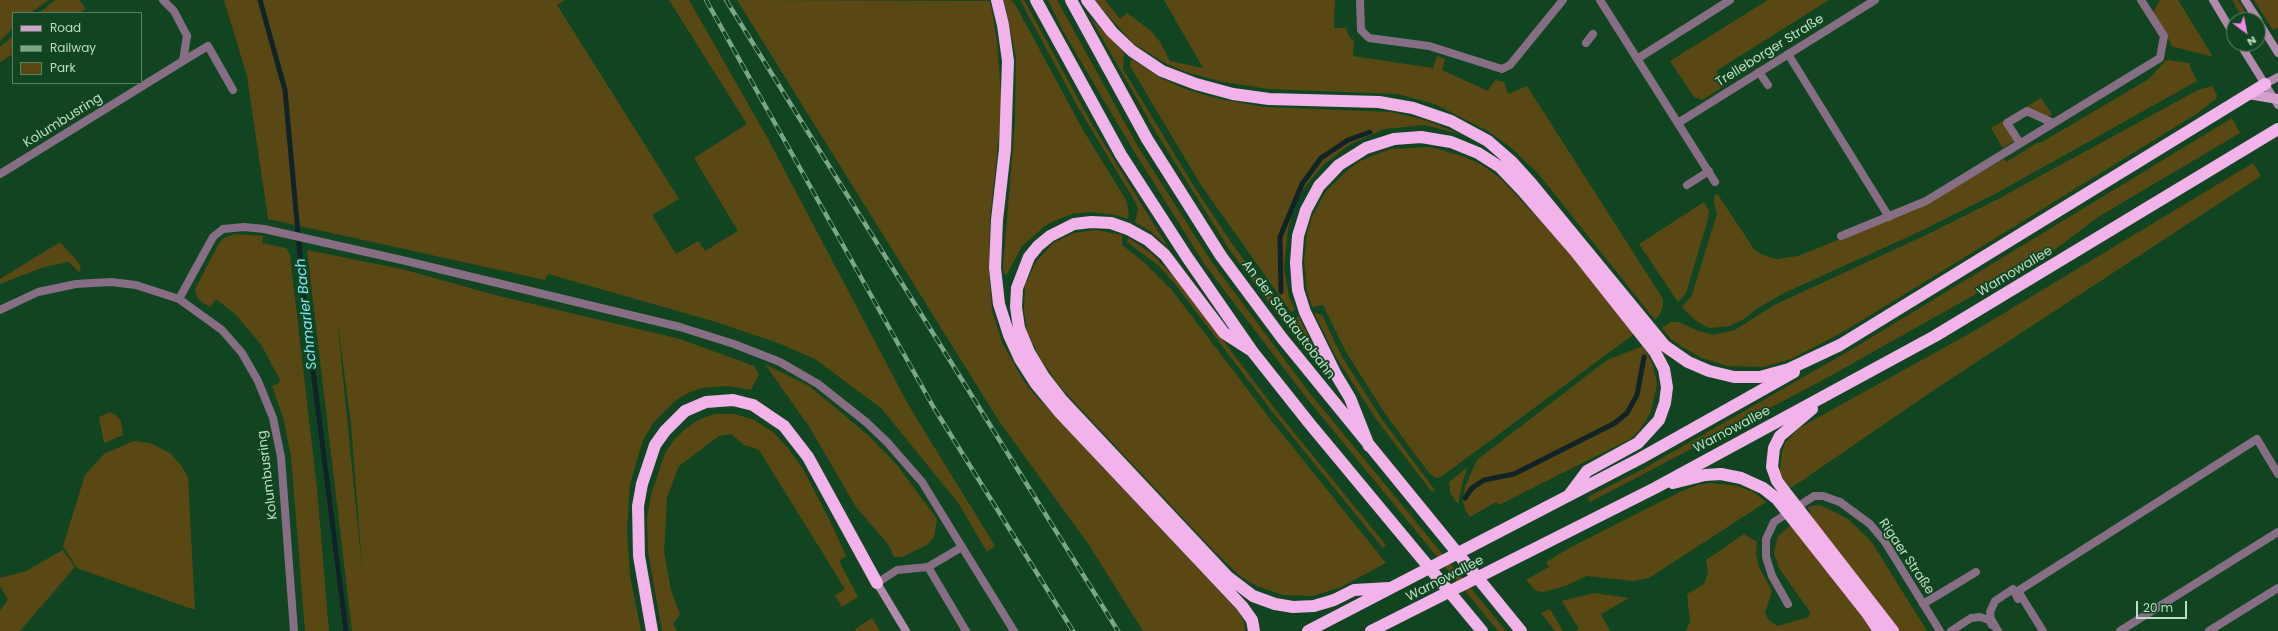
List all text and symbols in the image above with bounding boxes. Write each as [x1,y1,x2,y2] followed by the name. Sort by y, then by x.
[1713,11,1827,91] street label: Trelleborger Straße
[12,12,142,84] legend
[2226,12,2266,52] north arrow
[50,19,81,36] text: Road
[2244,32,2260,50] text: N
[50,39,96,56] text: Railway
[50,59,76,76] text: Park
[21,91,105,151] street label: Kolumbusring
[1975,243,2055,301] street label: Warnowallee
[1238,257,1338,383] street label: An der Stadtautobahn
[293,258,321,370] water label: Schmarler Bach
[1691,403,1773,457] street label: Warnowallee
[255,429,281,521] street label: Kolumbusring
[1875,516,1937,598] street label: Rigaer Straße
[1404,553,1486,605] street label: Warnowallee
[2138,593,2189,619] scale bar
[2143,599,2173,616] text: 20 m

